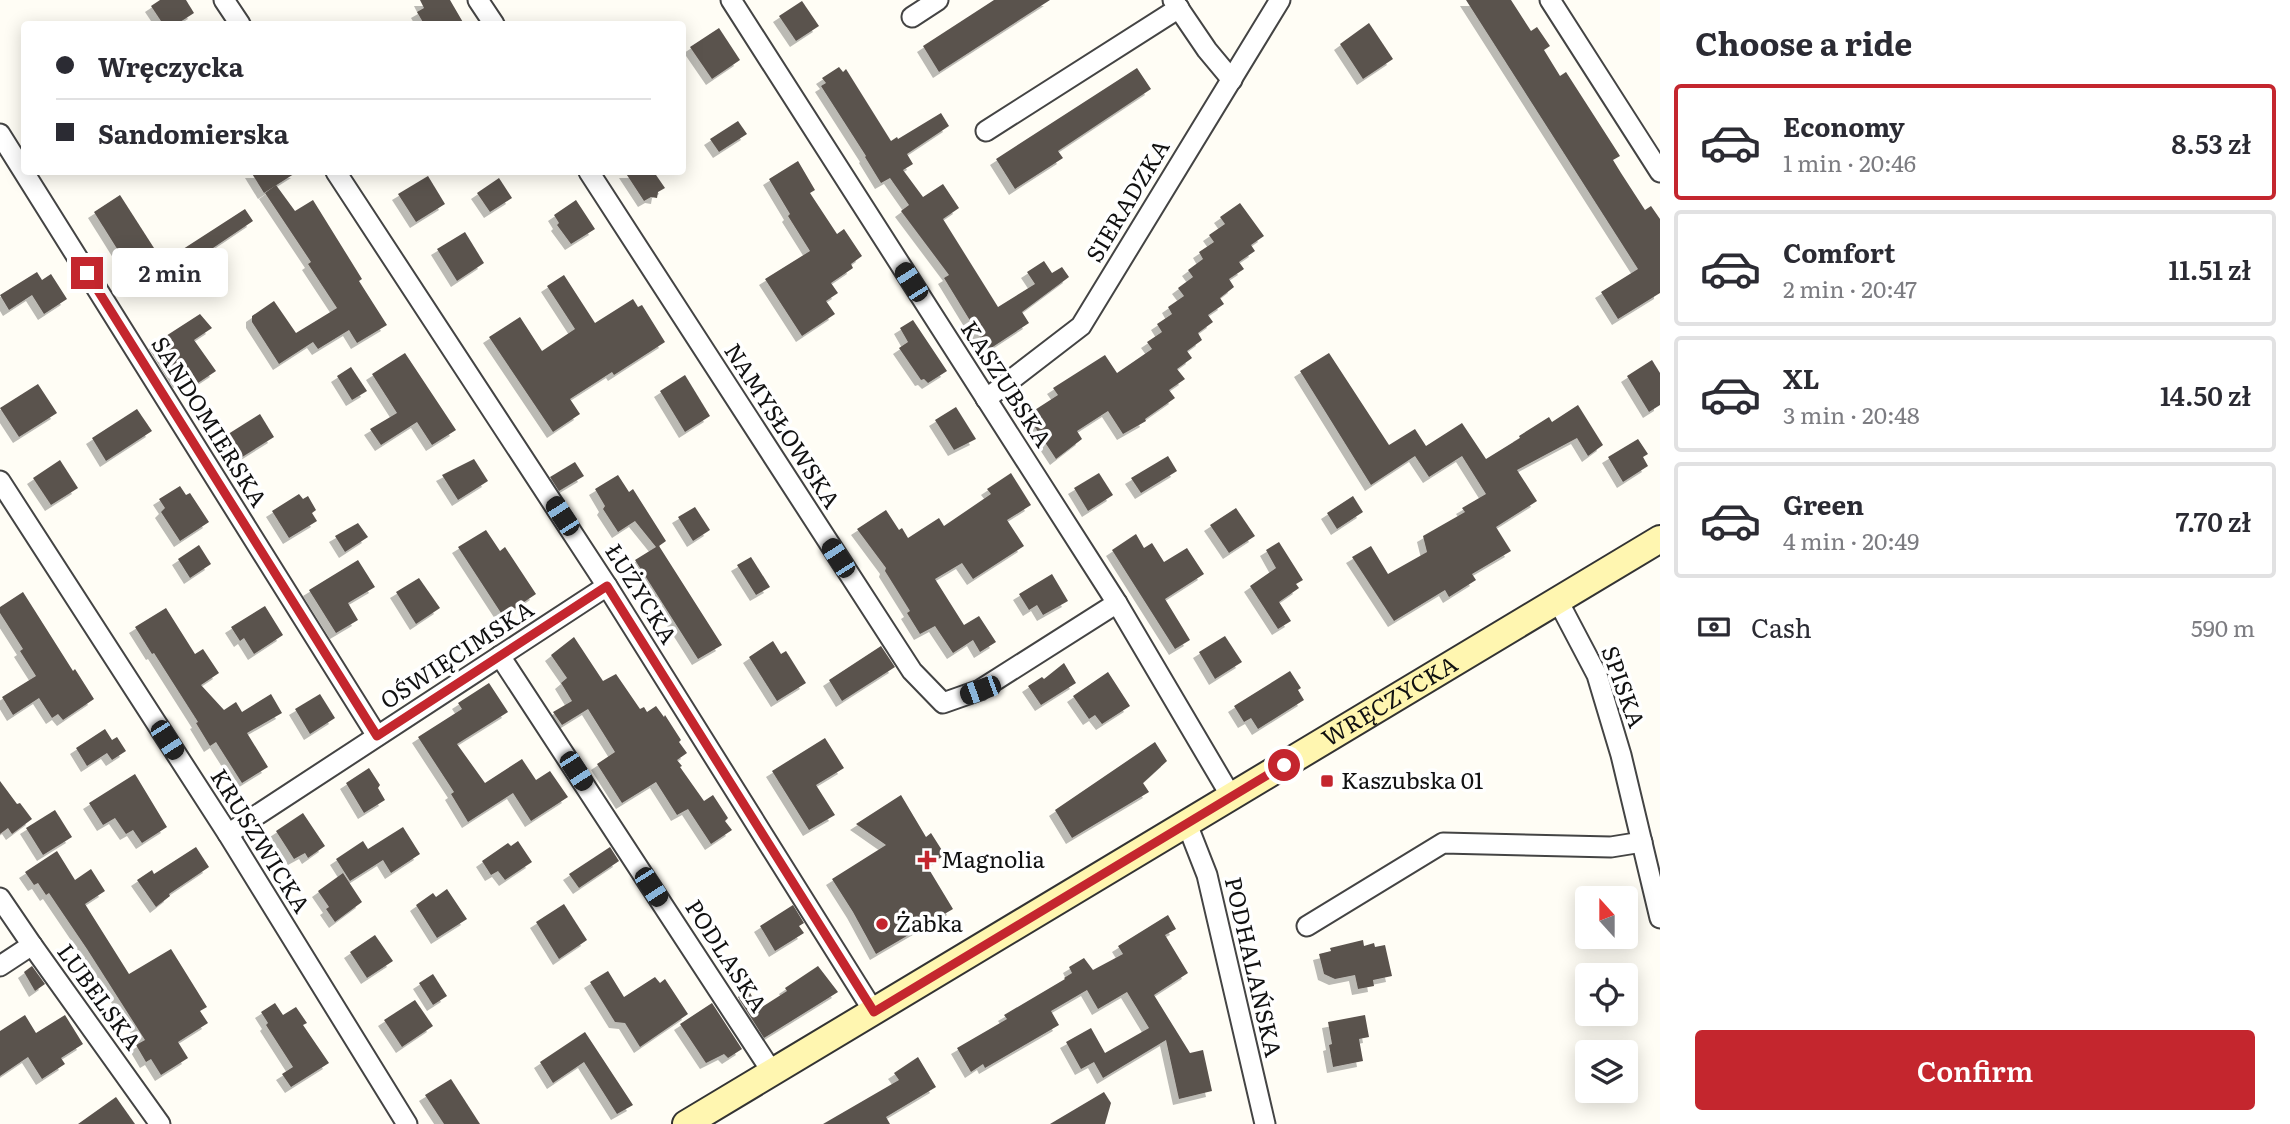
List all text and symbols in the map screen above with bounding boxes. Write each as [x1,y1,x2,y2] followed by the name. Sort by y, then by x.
[1695,18,1912,66] text: Choose a ride
[98,46,244,85] text: Wręczycka
[1783,106,1905,145] text: Economy
[1699,111,1762,174] icon: car
[98,113,289,152] text: Sandomierska
[2171,123,2251,162] text: 8.53 zł
[1076,132,1176,268] street label: SIERADZKA
[1783,145,1916,179] text: 1 min · 20:46
[1783,232,1895,271] text: Comfort
[1699,237,1762,300] icon: car
[112,248,227,298] callout: 2 min
[2168,249,2251,288] text: 11.51 zł
[138,255,202,289] text: 2 min
[71,257,103,289] route end
[891,259,932,305] car
[1783,271,1917,305] text: 2 min · 20:47
[954,313,1061,453] street label: KASZUBSKA
[144,329,277,513] street label: SANDOMIERSKA
[717,336,850,514] street label: NAMYSŁOWSKA
[1783,358,1820,397] text: XL
[1699,363,1762,426] icon: car
[2160,375,2251,414] text: 14.50 zł
[1783,397,1920,431] text: 3 min · 20:48
[1783,484,1864,523] text: Green
[1699,489,1762,552] icon: car
[542,493,583,539] car
[2176,501,2251,540] text: 7.70 zł
[1783,523,1919,557] text: 4 min · 20:49
[818,535,859,581] car
[598,536,687,650] street label: ŁUŻYCKA
[372,591,539,716] street label: OŚWIĘCIMSKA
[1751,607,1812,646] text: Cash
[1695,608,1733,646] icon: cash
[2191,610,2255,644] text: 590 m
[1594,641,1655,732] street label: SPISKA
[1314,646,1463,754] street label: WRĘCZYCKA
[957,673,1004,707] car
[147,717,188,763] car
[556,748,597,794] car
[1268,749,1300,781] route start
[204,761,320,919] street label: KRUSZWICKA
[1341,762,1483,796] place label: Kaszubska 01
[1319,773,1335,789] marker: Kaszubska 01
[941,841,1045,875] place label: Magnolia
[919,852,935,868] marker: Magnolia
[631,864,672,910] car
[1218,873,1292,1060] street label: PODHALAŃSKA
[1575,886,1638,948] north arrow
[1575,886,1638,1103] map controls
[678,892,777,1018] street label: PODLASKA
[896,905,963,939] place label: Żabka
[874,916,890,932] marker: Żabka
[50,936,151,1056] street label: LUBELSKA
[1575,963,1638,1026] button: locate
[1695,1030,2255,1110] button: Confirm
[1575,1040,1638,1103] button: layers

